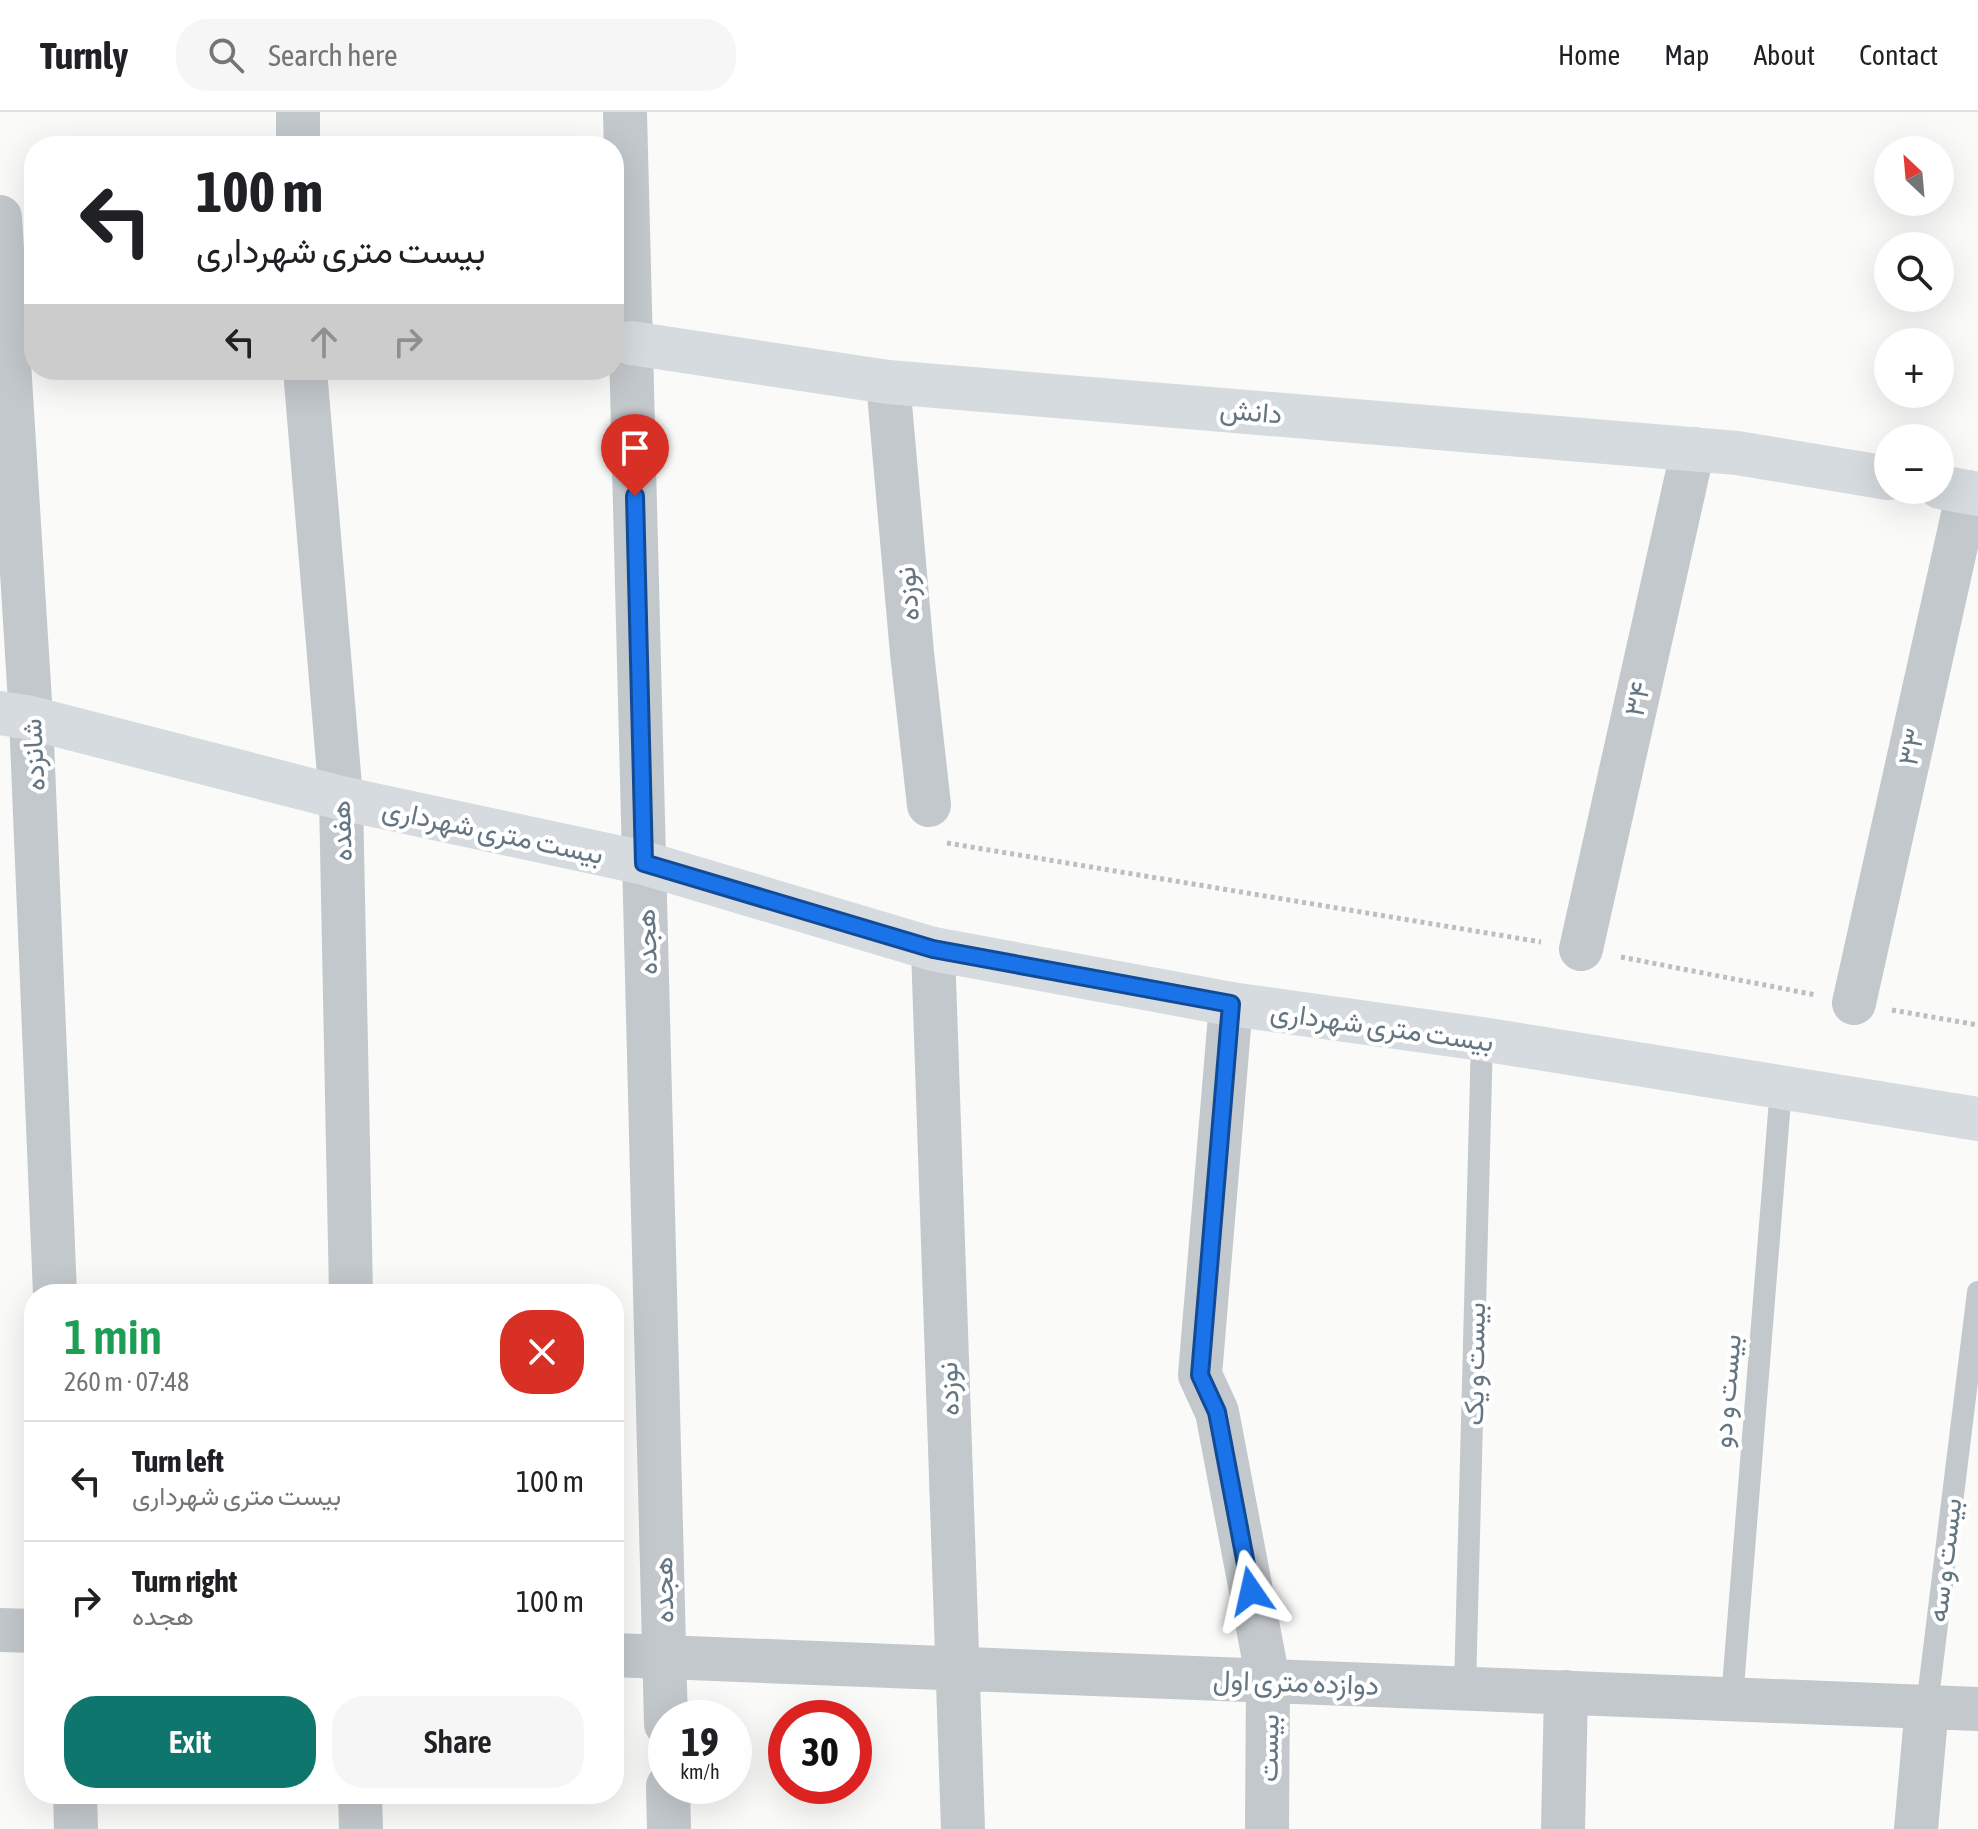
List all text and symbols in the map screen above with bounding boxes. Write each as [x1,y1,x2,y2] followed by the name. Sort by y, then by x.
[176,19,736,91] search box
[204,33,248,77] icon: search
[40,34,128,77] text: Turnly
[268,38,398,72] text: Search here
[1558,39,1620,71] text: Home
[1664,39,1709,71] text: Map
[1753,39,1815,71] text: About
[1859,39,1938,71] text: Contact
[1874,136,1954,216] north arrow
[1874,136,1954,504] map controls
[196,160,323,224] text: 100 m
[64,168,168,272] icon: left
[196,229,486,271] text: بیست متری شهرداری
[1874,232,1954,312] button: search
[218,320,262,364] icon: left
[302,320,346,364] icon: ahead
[386,320,430,364] icon: right
[1874,328,1954,408] button: +
[1218,392,1284,431] street label: دانش
[601,414,669,496] pin
[1874,424,1954,504] button: −
[613,426,657,470] icon: arrive
[889,565,927,622] street label: نوزده
[1618,679,1656,719] street label: ۳۴
[15,718,53,792] street label: شانزده
[1891,725,1931,769] street label: ۳۳
[379,792,606,872] street label: بیست متری شهرداری
[324,800,358,862] street label: هفده
[629,908,664,976] street label: هجده
[1268,994,1496,1059] street label: بیست متری شهرداری
[1457,1302,1493,1426] street label: بیست و یک
[64,1309,162,1364] text: 1 min
[500,1310,584,1394] button: close
[1705,1333,1749,1449] street label: بیست و دو
[931,1361,967,1417] street label: نوزده
[64,1367,189,1397] text: 260 m · 07:48
[132,1444,224,1478] text: Turn left
[64,1459,108,1503] icon: left
[516,1464,584,1498] text: 100 m
[132,1481,341,1511] text: بیست متری شهرداری
[1921,1496,1969,1624] street label: بیست و سه
[1209,1549,1293,1633] position arrow
[646,1556,681,1624] street label: هجده
[132,1564,238,1598] text: Turn right
[64,1579,108,1623] icon: right
[516,1584,584,1618] text: 100 m
[132,1601,194,1631] text: هجده
[1212,1663,1380,1703] street label: دوازده متری اول
[64,1696,316,1788] button: Exit
[332,1696,584,1788] button: Share
[768,1700,872,1804] speed limit sign: 30
[1251,1714,1286,1782] street label: بیست
[681,1719,719,1764] text: 19
[680,1760,720,1783] text: km/h

